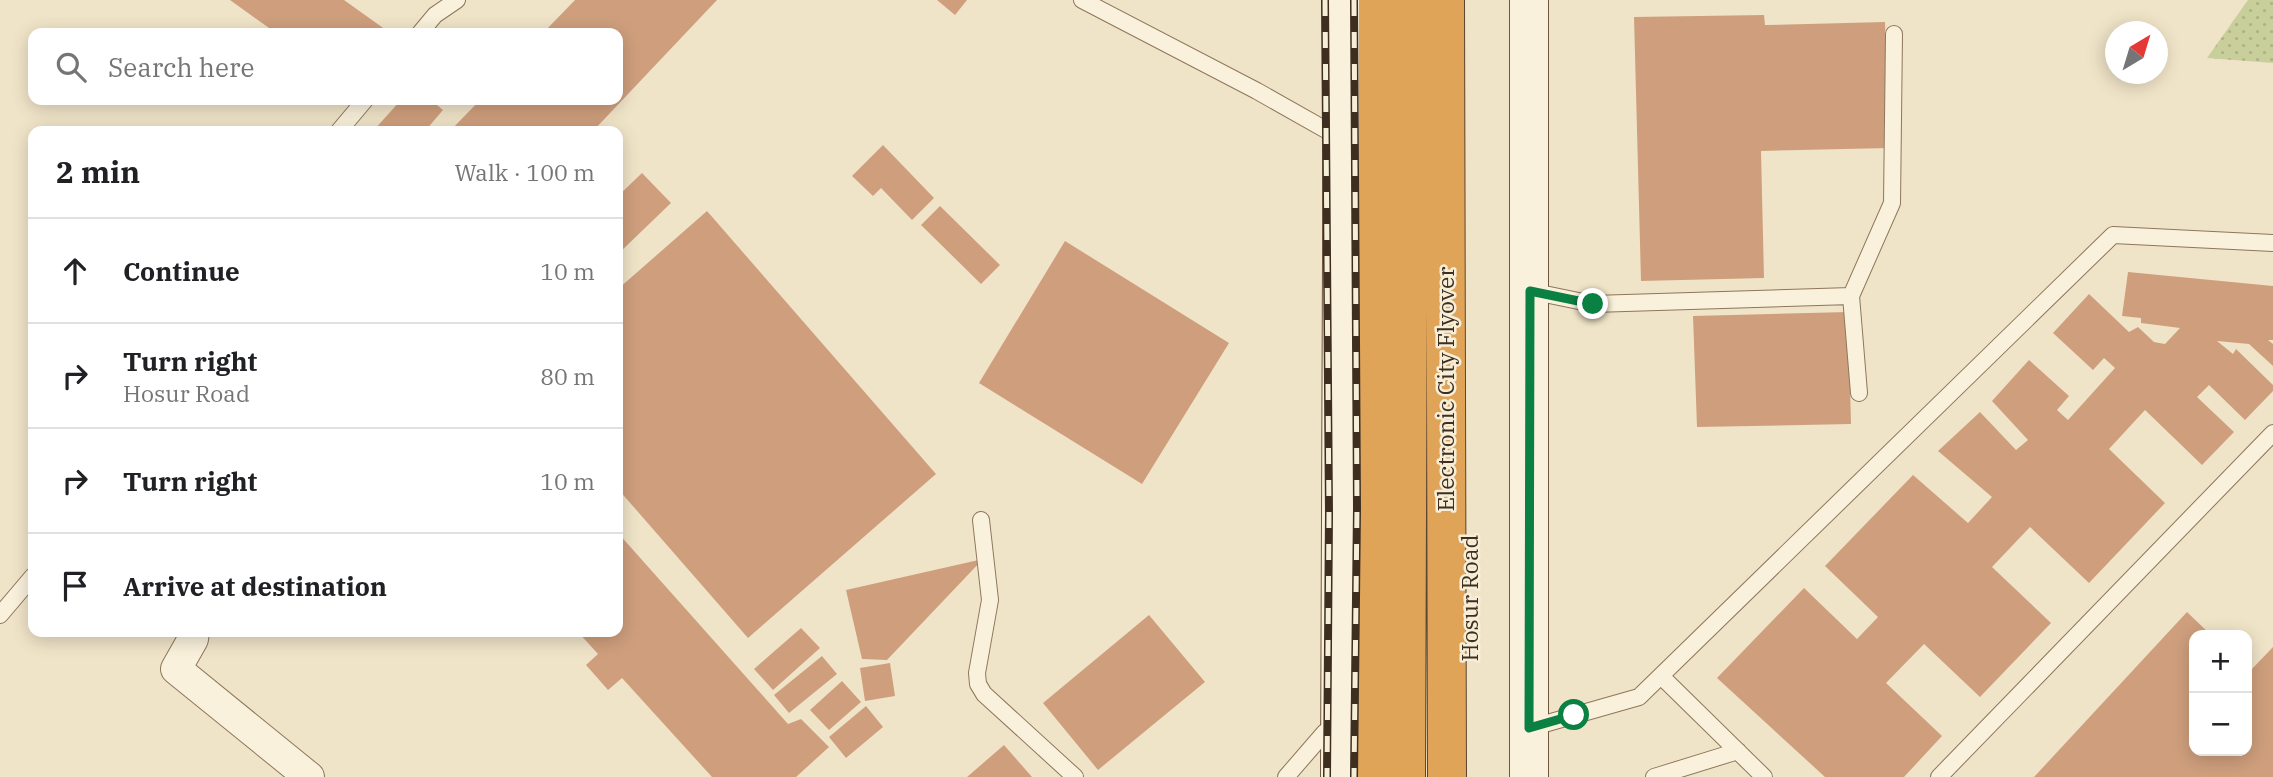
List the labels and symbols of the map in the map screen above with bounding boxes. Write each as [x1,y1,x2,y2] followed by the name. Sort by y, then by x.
[2105,21,2168,84] north arrow
[1430,267,1460,511] street label: Electronic City Flyover
[1577,288,1608,319] route end
[1454,535,1484,661] street label: Hosur Road
[1558,699,1589,730] route start

